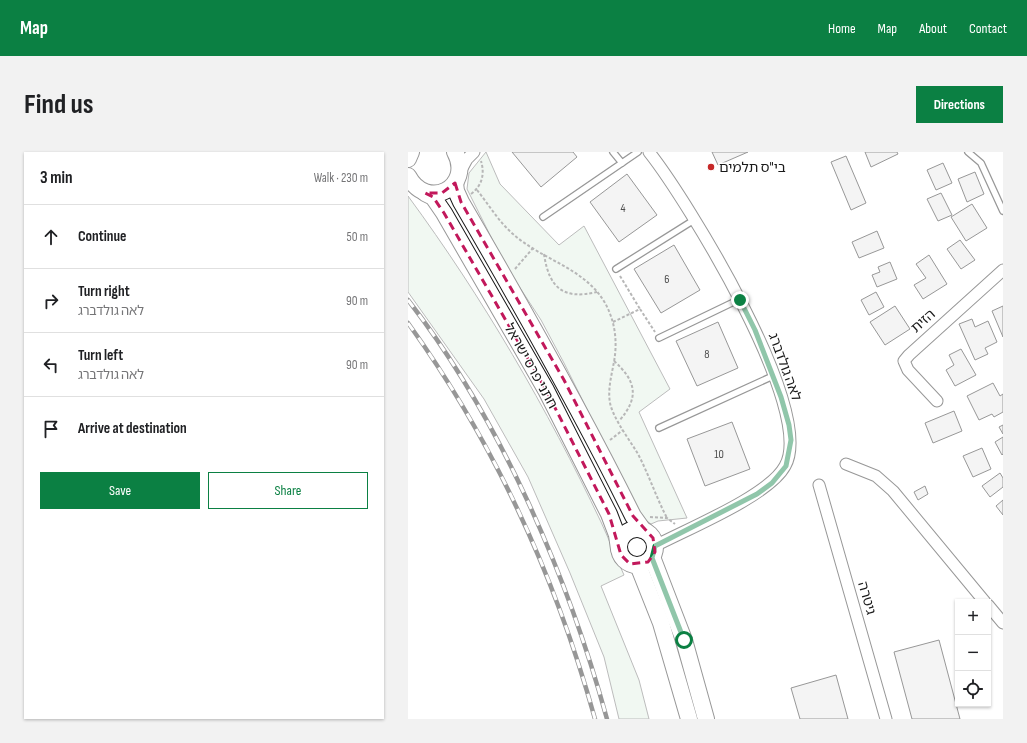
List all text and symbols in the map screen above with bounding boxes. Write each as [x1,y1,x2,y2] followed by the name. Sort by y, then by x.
[20,17,48,40] text: Map
[828,20,856,37] text: Home
[878,20,897,37] text: Map
[919,20,947,37] text: About
[969,20,1007,37] text: Contact
[916,86,1003,123] button: Directions
[24,88,93,121] text: Find us
[719,159,786,176] place label: בי"ס תלמים
[706,162,716,172] marker: בי"ס תלמים
[40,168,73,188] text: 3 min
[314,170,368,186] text: Walk · 230 m
[620,201,626,216] house number: 4
[40,226,62,248] icon: ahead
[78,227,127,246] text: Continue
[347,229,368,245] text: 50 m
[664,272,670,287] house number: 6
[78,282,130,301] text: Turn right
[40,290,62,312] icon: right
[731,291,749,309] route end
[346,293,368,309] text: 90 m
[78,303,144,319] text: לאה גולדברג
[907,306,939,336] street label: הזית
[501,320,561,412] street label: חתני פרס ישראל
[765,331,805,403] street label: לאה גולדברג
[78,346,123,365] text: Turn left
[704,347,710,362] house number: 8
[40,354,62,376] icon: left
[346,357,368,373] text: 90 m
[78,367,144,383] text: לאה גולדברג
[40,418,62,440] icon: arrive
[78,419,187,438] text: Arrive at destination
[714,447,724,462] house number: 10
[40,472,200,509] button: Save
[208,472,368,509] button: Share
[854,580,880,616] street label: גיטרה
[955,599,991,707] map controls
[955,599,991,635] button: +
[675,631,693,649] route start
[955,635,991,671] button: −
[955,671,991,707] button: locate

